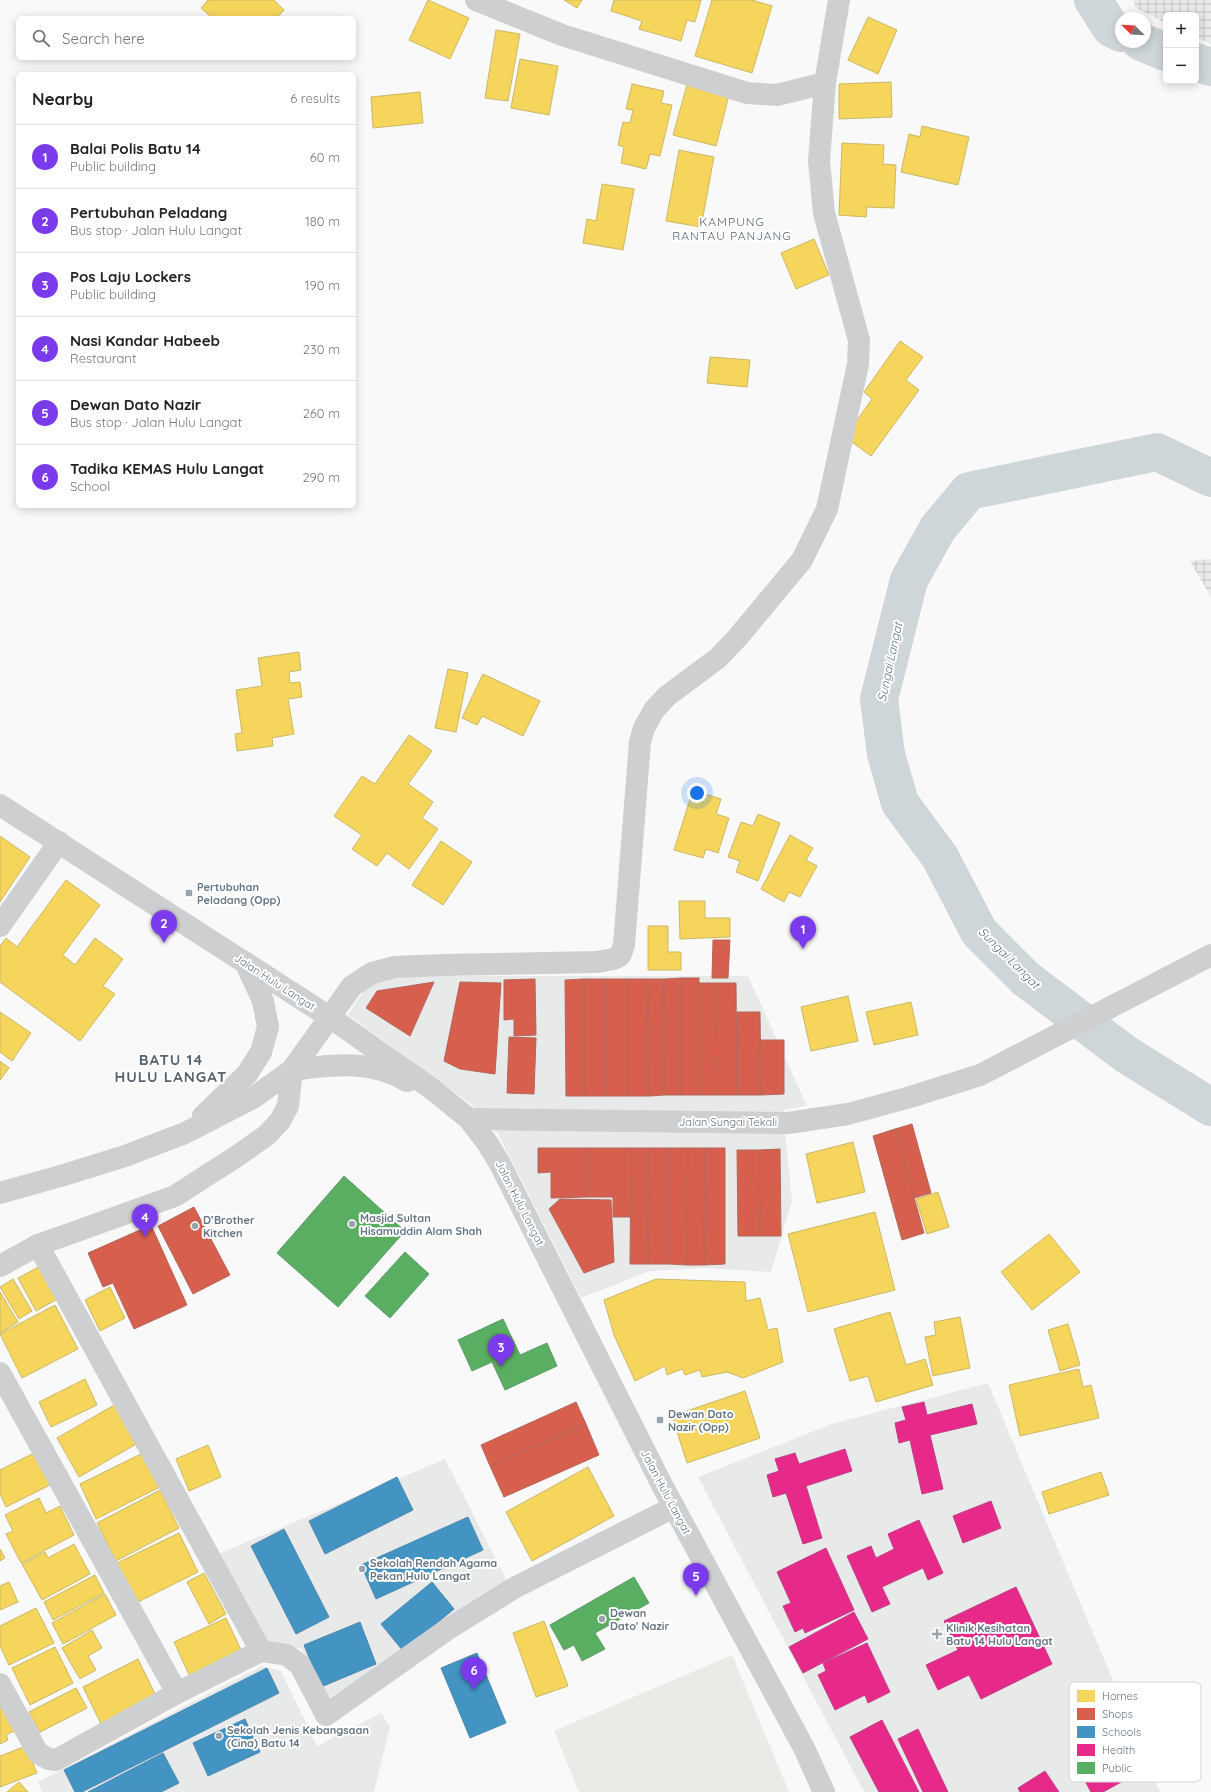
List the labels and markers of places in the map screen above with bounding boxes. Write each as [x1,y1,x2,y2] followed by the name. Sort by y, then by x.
[197,880,280,907] place label: Pertubuhan Peladang (Opp)
[184,888,194,898] marker: Pertubuhan Peladang (Opp)
[151,910,177,943] pin: 2
[790,916,816,949] pin: 1
[132,1204,158,1237] pin: 4
[360,1211,482,1238] place label: Masjid Sultan Hisamuddin Alam Shah
[203,1213,255,1240] place label: D’Brother Kitchen
[347,1219,357,1229] marker: Masjid Sultan Hisamuddin Alam Shah
[190,1221,200,1231] marker: D’Brother Kitchen
[488,1334,514,1367] pin: 3
[668,1407,734,1434] place label: Dewan Dato Nazir (Opp)
[655,1415,665,1425] marker: Dewan Dato Nazir (Opp)
[370,1556,497,1583] place label: Sekolah Rendah Agama Pekan Hulu Langat
[683,1563,709,1596] pin: 5
[357,1564,367,1574] marker: Sekolah Rendah Agama Pekan Hulu Langat
[610,1606,669,1633] place label: Dewan Dato' Nazir
[597,1614,607,1624] marker: Dewan Dato' Nazir
[946,1621,1053,1648] place label: Klinik Kesihatan Batu 14 Hulu Langat
[931,1628,943,1640] marker: Klinik Kesihatan Batu 14 Hulu Langat
[461,1657,487,1690] pin: 6
[227,1723,369,1750] place label: Sekolah Jenis Kebangsaan (Cina) Batu 14
[214,1731,224,1741] marker: Sekolah Jenis Kebangsaan (Cina) Batu 14

